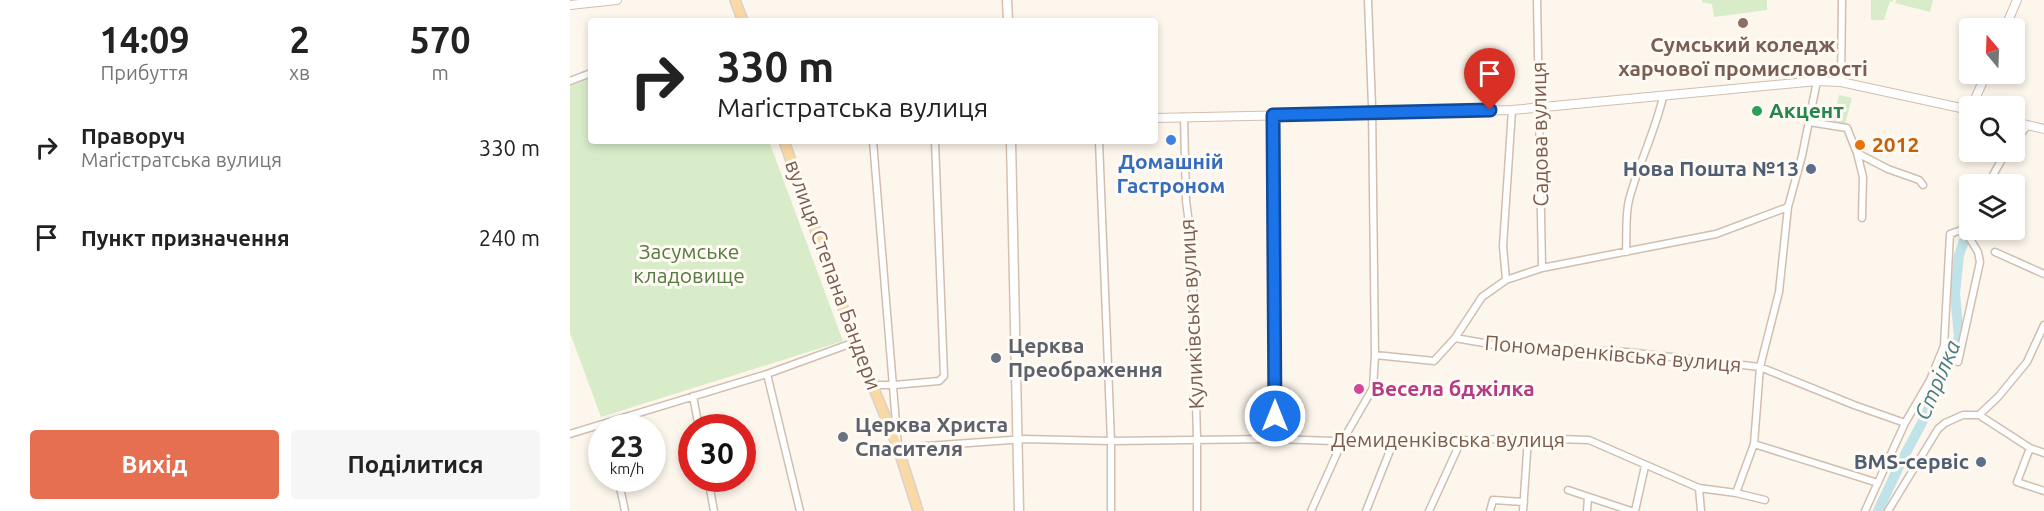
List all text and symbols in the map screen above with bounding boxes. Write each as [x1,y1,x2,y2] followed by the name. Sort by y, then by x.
[1736,16,1750,30] marker: Сумський коледж харчової промисловості
[1959,18,2025,84] north arrow
[1959,18,2025,240] map controls
[99,19,190,60] text: 14:09
[289,19,310,60] text: 2
[410,19,471,60] text: 570
[1618,32,1868,80] place label: Сумський коледж харчової промисловості
[618,42,696,120] icon: right
[717,43,834,90] text: 330 m
[1464,48,1515,110] pin
[1473,57,1506,90] icon: arrive
[100,61,189,84] text: Прибуття
[289,61,310,84] text: хв
[431,61,449,84] text: m
[1526,61,1552,207] street label: Садова вулиця
[717,92,988,122] text: Маґістратська вулиця
[1959,96,2025,162] button: search
[1769,98,1844,122] place label: Акцент
[1750,104,1764,118] marker: Акцент
[81,123,185,148] text: Праворуч
[30,131,63,164] icon: right
[1872,132,1919,156] place label: 2012
[1164,133,1178,147] marker: Домашній Гастроном
[479,135,540,160] text: 330 m
[1853,138,1867,152] marker: 2012
[81,148,282,171] text: Маґістратська вулиця
[1117,149,1225,197] place label: Домашній Гастроном
[781,156,887,393] street label: вулиця Степана Бандери
[1623,156,1799,180] place label: Нова Пошта №13
[1804,162,1818,176] marker: Нова Пошта №13
[1959,174,2025,240] button: layers
[1174,218,1208,410] street label: Куликівська вулиця
[30,221,63,254] icon: arrive
[81,225,290,250] text: Пункт призначення
[479,225,540,250] text: 240 m
[633,239,745,287] park label: Засумське кладовище
[1484,330,1742,376] street label: Пономаренківська вулиця
[1008,333,1163,381] place label: Церква Преображення
[1909,336,1965,423] water label: Стрілка
[989,351,1003,365] marker: Церква Преображення
[1371,376,1535,400] place label: Весела бджілка
[1352,382,1366,396] marker: Весела бджілка
[1243,384,1307,448] position arrow
[855,412,1008,460] place label: Церква Христа Спасителя
[678,414,756,492] speed limit sign: 30
[1331,427,1565,451] street label: Демиденківська вулиця
[610,429,644,463] text: 23
[30,430,279,499] button: Вихід
[291,430,540,499] button: Поділитися
[836,430,850,444] marker: Церква Христа Спасителя
[1854,449,1969,473] place label: BMS-сервіс
[1974,455,1988,469] marker: BMS-сервіс
[610,460,644,477] text: km/h

